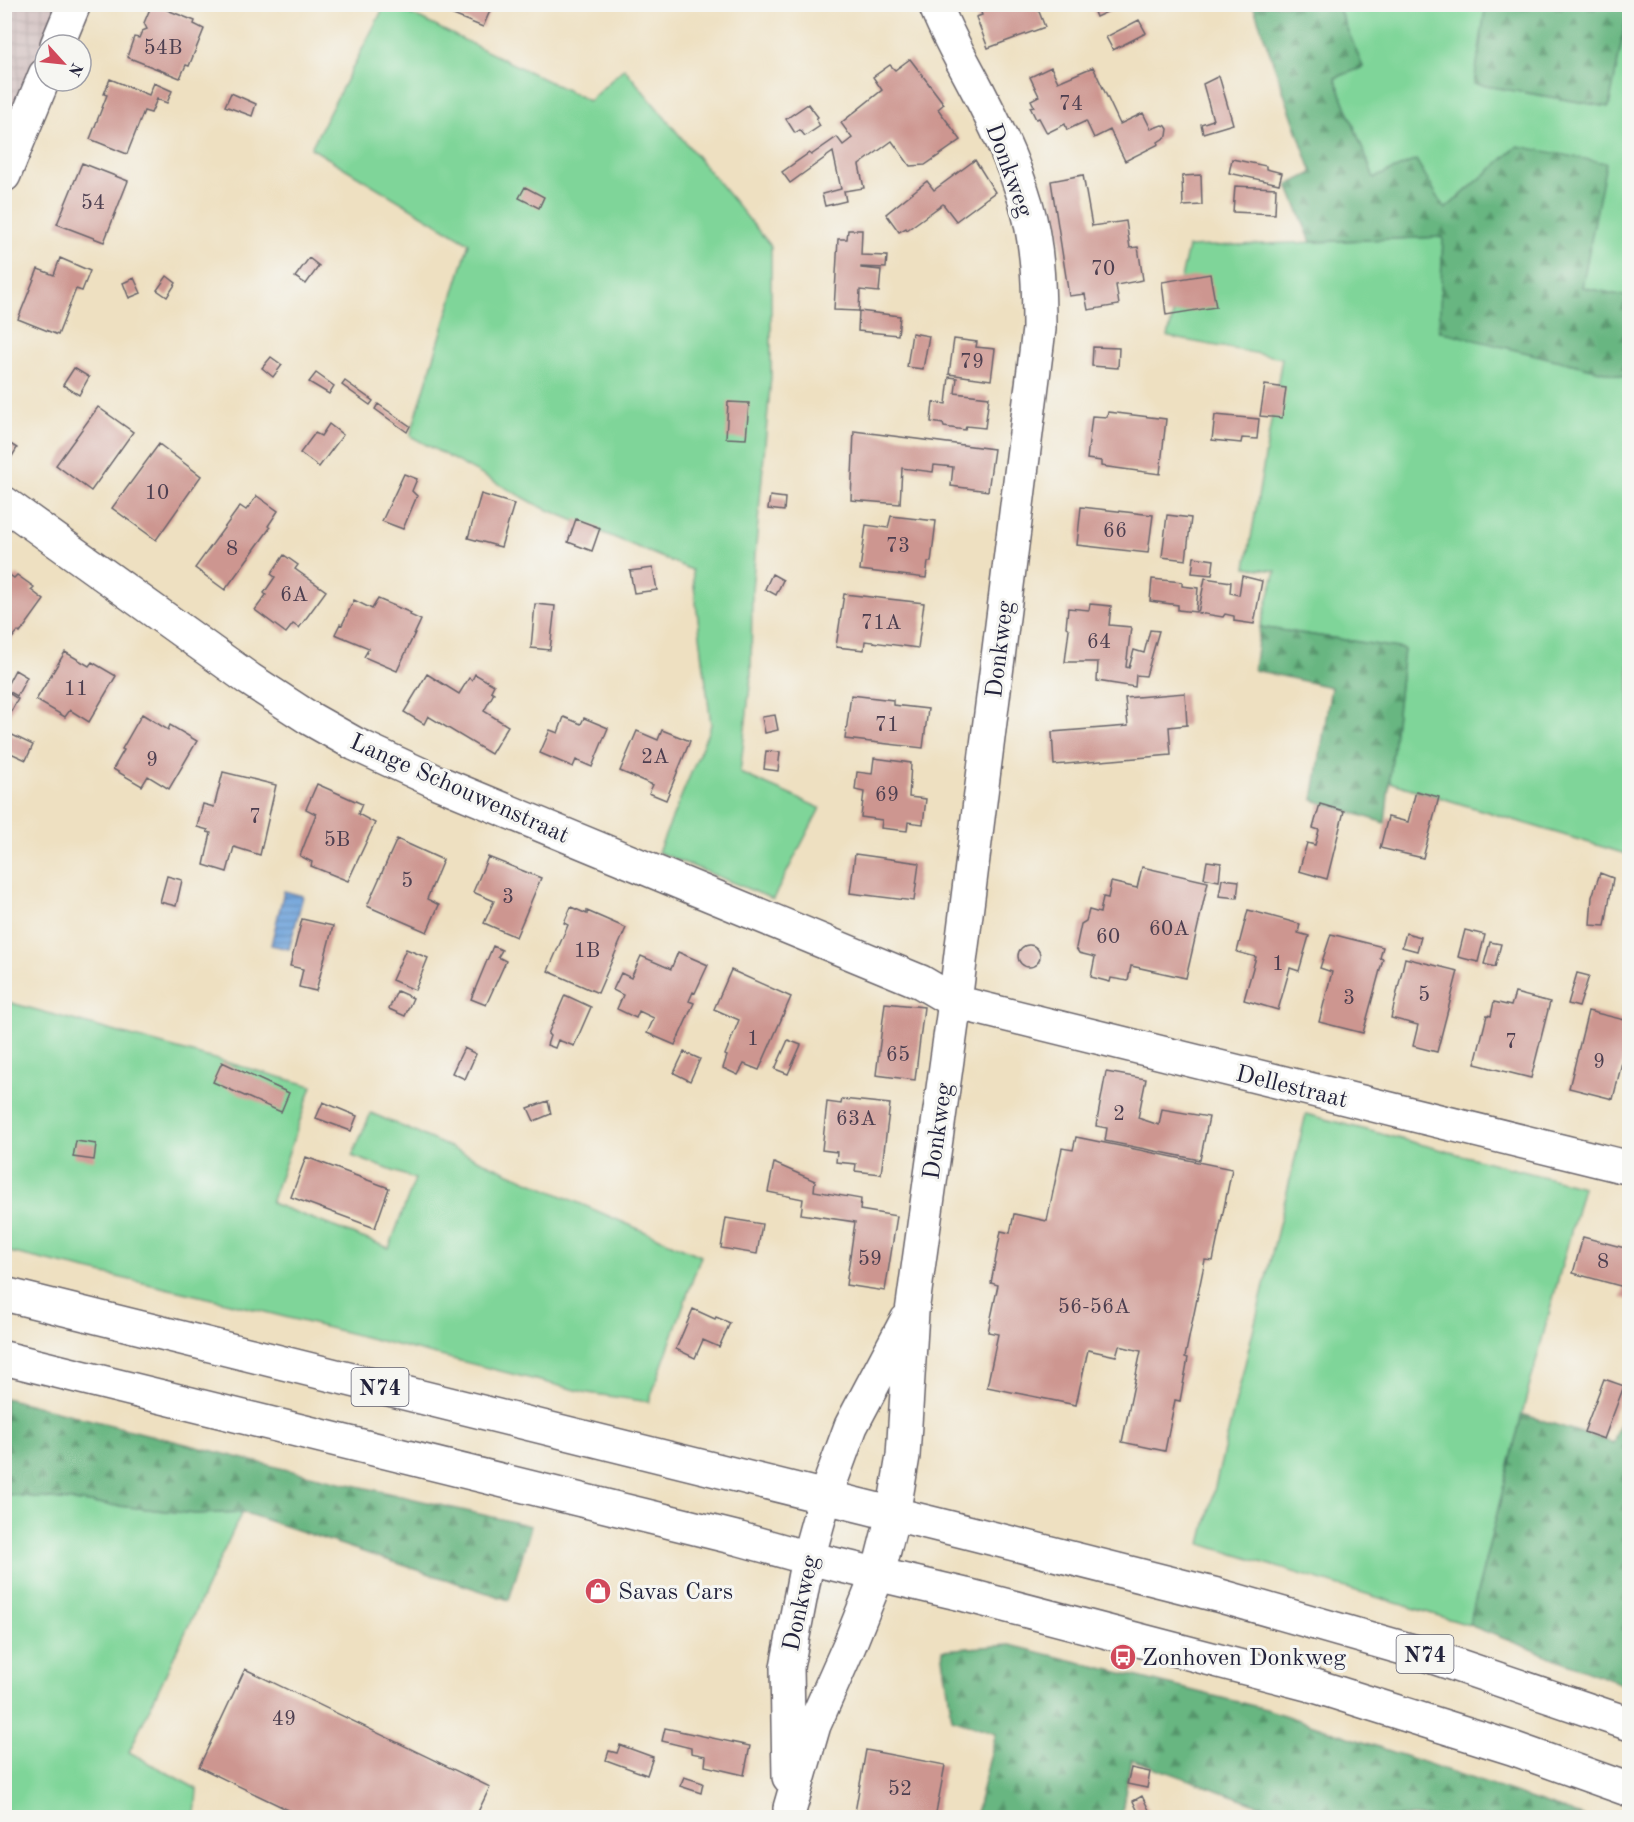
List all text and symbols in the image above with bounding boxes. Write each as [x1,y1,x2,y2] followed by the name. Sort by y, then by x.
[33,33,93,93] north arrow
[144,38,182,59] house number: 54B
[64,60,84,79] text: N
[1059,94,1083,115] house number: 74
[980,121,1036,221] street label: Donkweg
[81,193,105,214] house number: 54
[1091,259,1115,280] house number: 70
[960,352,984,373] house number: 79
[145,483,169,504] house number: 10
[1103,521,1127,542] house number: 66
[886,536,910,557] house number: 73
[226,539,238,560] house number: 8
[280,585,308,606] house number: 6A
[983,599,1019,699] street label: Donkweg
[861,613,901,634] house number: 71A
[1087,632,1111,653] house number: 64
[64,679,88,700] house number: 11
[875,715,899,736] house number: 71
[346,731,572,849] street label: Lange Schouwenstraat
[641,747,669,768] house number: 2A
[146,750,158,771] house number: 9
[875,785,899,806] house number: 69
[249,807,261,828] house number: 7
[324,830,350,851] house number: 5B
[401,871,413,892] house number: 5
[502,887,514,908] house number: 3
[1149,919,1189,940] house number: 60A
[1096,927,1120,948] house number: 60
[574,941,600,962] house number: 1B
[1272,954,1284,975] house number: 1
[1418,985,1430,1006] house number: 5
[1343,988,1355,1009] house number: 3
[747,1029,759,1050] house number: 1
[1505,1032,1517,1053] house number: 7
[886,1045,910,1066] house number: 65
[1593,1052,1605,1073] house number: 9
[1233,1062,1350,1113] street label: Dellestraat
[920,1081,958,1181] street label: Donkweg
[1113,1104,1125,1125] house number: 2
[836,1109,876,1130] house number: 63A
[858,1249,882,1270] house number: 59
[1597,1252,1609,1273] house number: 8
[1058,1297,1130,1318] house number: 56-56A
[352,1368,409,1406] road number: N74
[780,1553,824,1654] street label: Donkweg
[583,1576,613,1606] shop icon: Savas Cars
[618,1581,733,1605] place label: Savas Cars
[1396,1635,1454,1673] road number: N74
[1108,1642,1138,1672] bus stop icon: Zonhoven Donkweg
[1142,1647,1346,1671] place label: Zonhoven Donkweg
[272,1709,296,1730] house number: 49
[888,1779,912,1800] house number: 52

